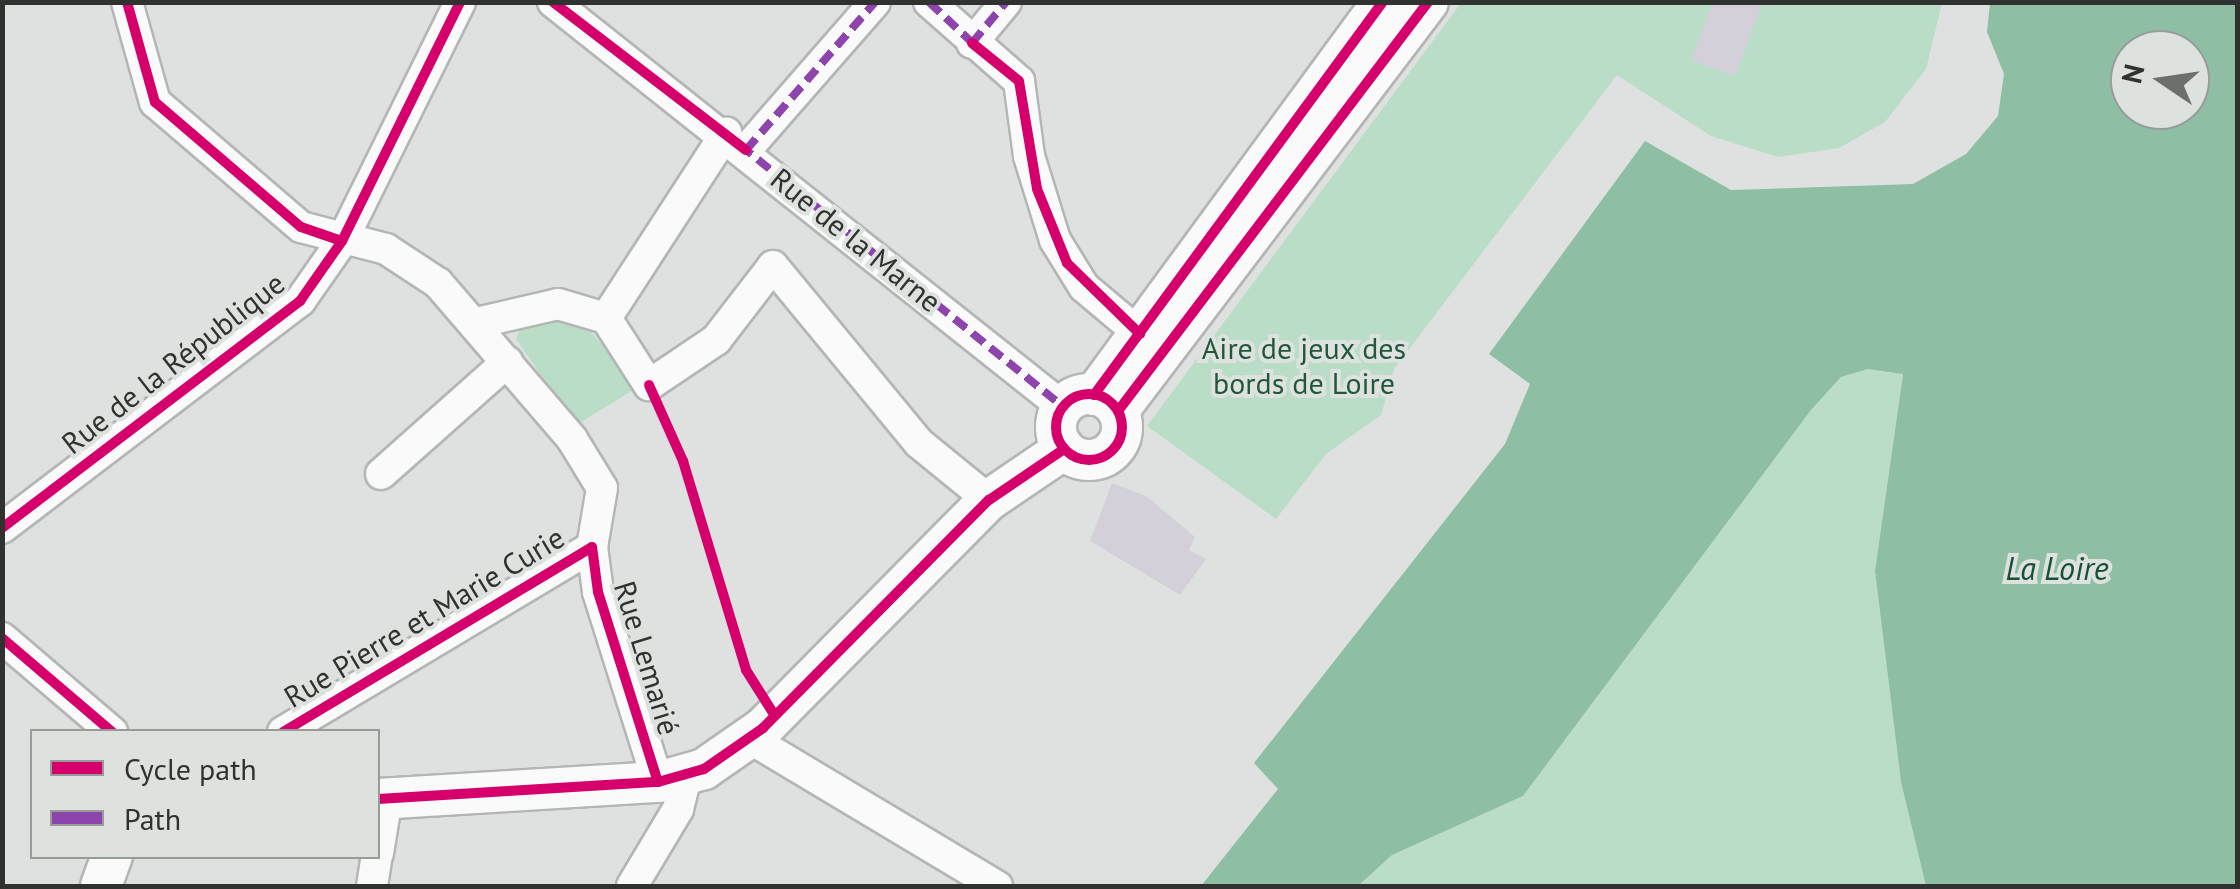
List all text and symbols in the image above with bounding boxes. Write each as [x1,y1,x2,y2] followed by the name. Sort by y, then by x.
[2110,30,2210,130] north arrow
[2112,60,2152,87] text: N
[764,160,948,320] street label: Rue de la Marne
[55,265,291,461] street label: Rue de la République
[1201,330,1407,400] park label: Aire de jeux des bords de Loire
[277,519,571,715] street label: Rue Pierre et Marie Curie
[2006,549,2108,587] water label: La Loire
[607,577,687,739] street label: Rue Lemarié
[30,729,380,859] legend
[124,749,257,788] text: Cycle path
[124,799,181,838] text: Path

